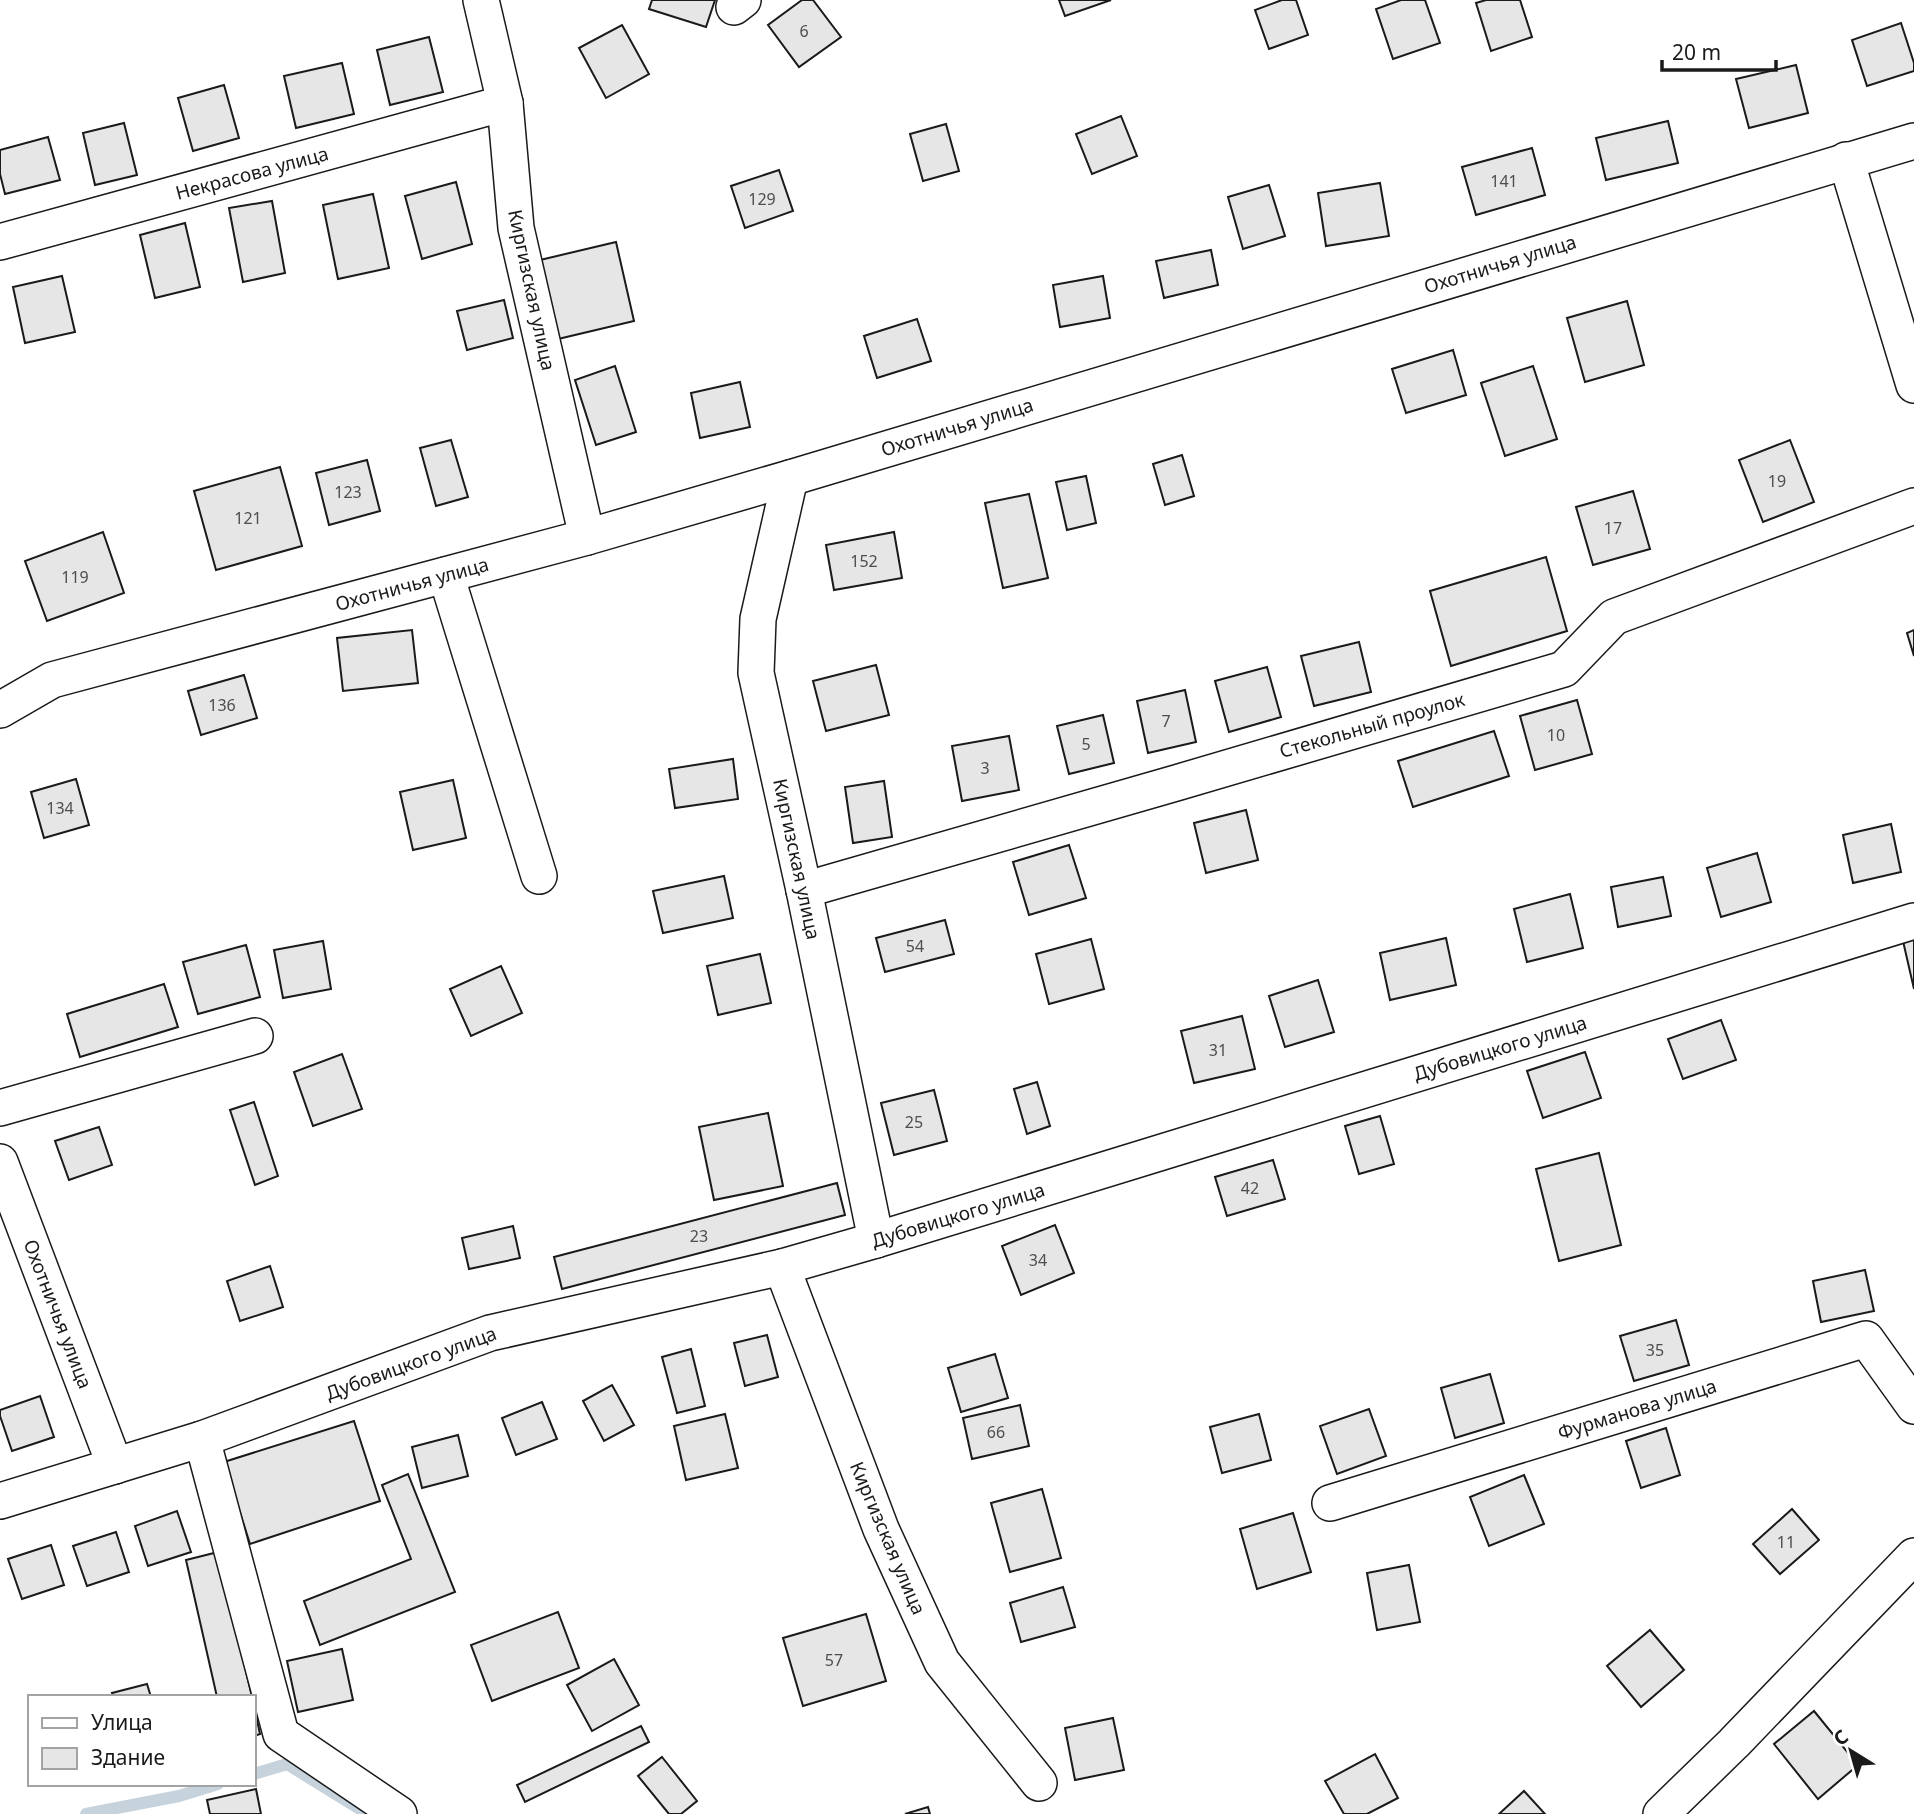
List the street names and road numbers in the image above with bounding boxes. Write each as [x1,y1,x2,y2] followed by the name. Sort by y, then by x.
[173,140,331,206] street label: Некрасова улица
[502,207,562,373] street label: Киргизская улица
[1421,228,1579,300] street label: Охотничья улица
[878,391,1036,463] street label: Охотничья улица
[332,551,492,617] street label: Охотничья улица
[1276,686,1468,764] street label: Стекольный проулок
[767,776,827,942] street label: Киргизская улица
[1410,1009,1590,1087] street label: Дубовицкого улица
[868,1176,1048,1254] street label: Дубовицкого улица
[18,1236,98,1392] street label: Охотничья улица
[322,1320,500,1406] street label: Дубовицкого улица
[1554,1372,1720,1446] street label: Фурманова улица
[844,1457,932,1619] street label: Киргизская улица

